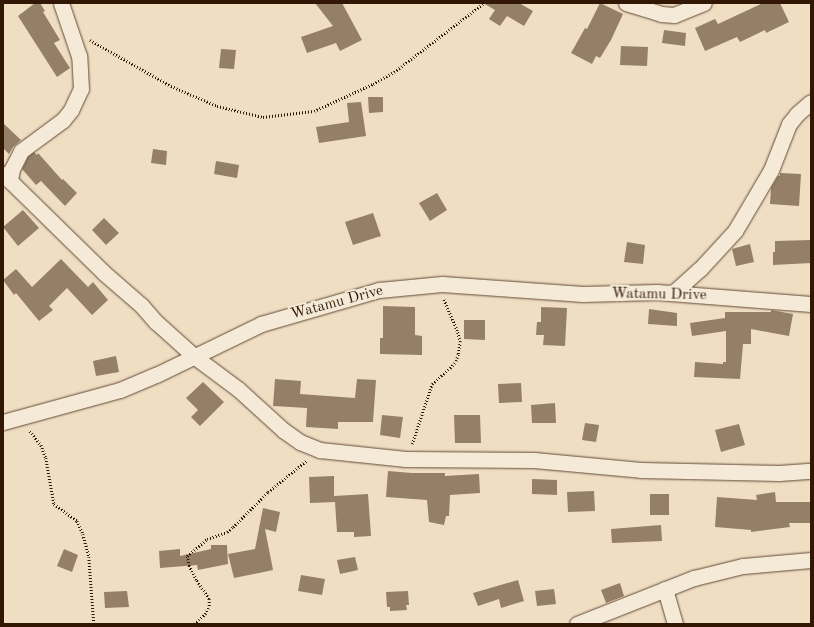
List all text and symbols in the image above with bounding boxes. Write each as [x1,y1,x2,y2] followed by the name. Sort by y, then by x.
[289,282,385,324] street label: Watamu Drive
[611,285,707,305] street label: Watamu Drive

